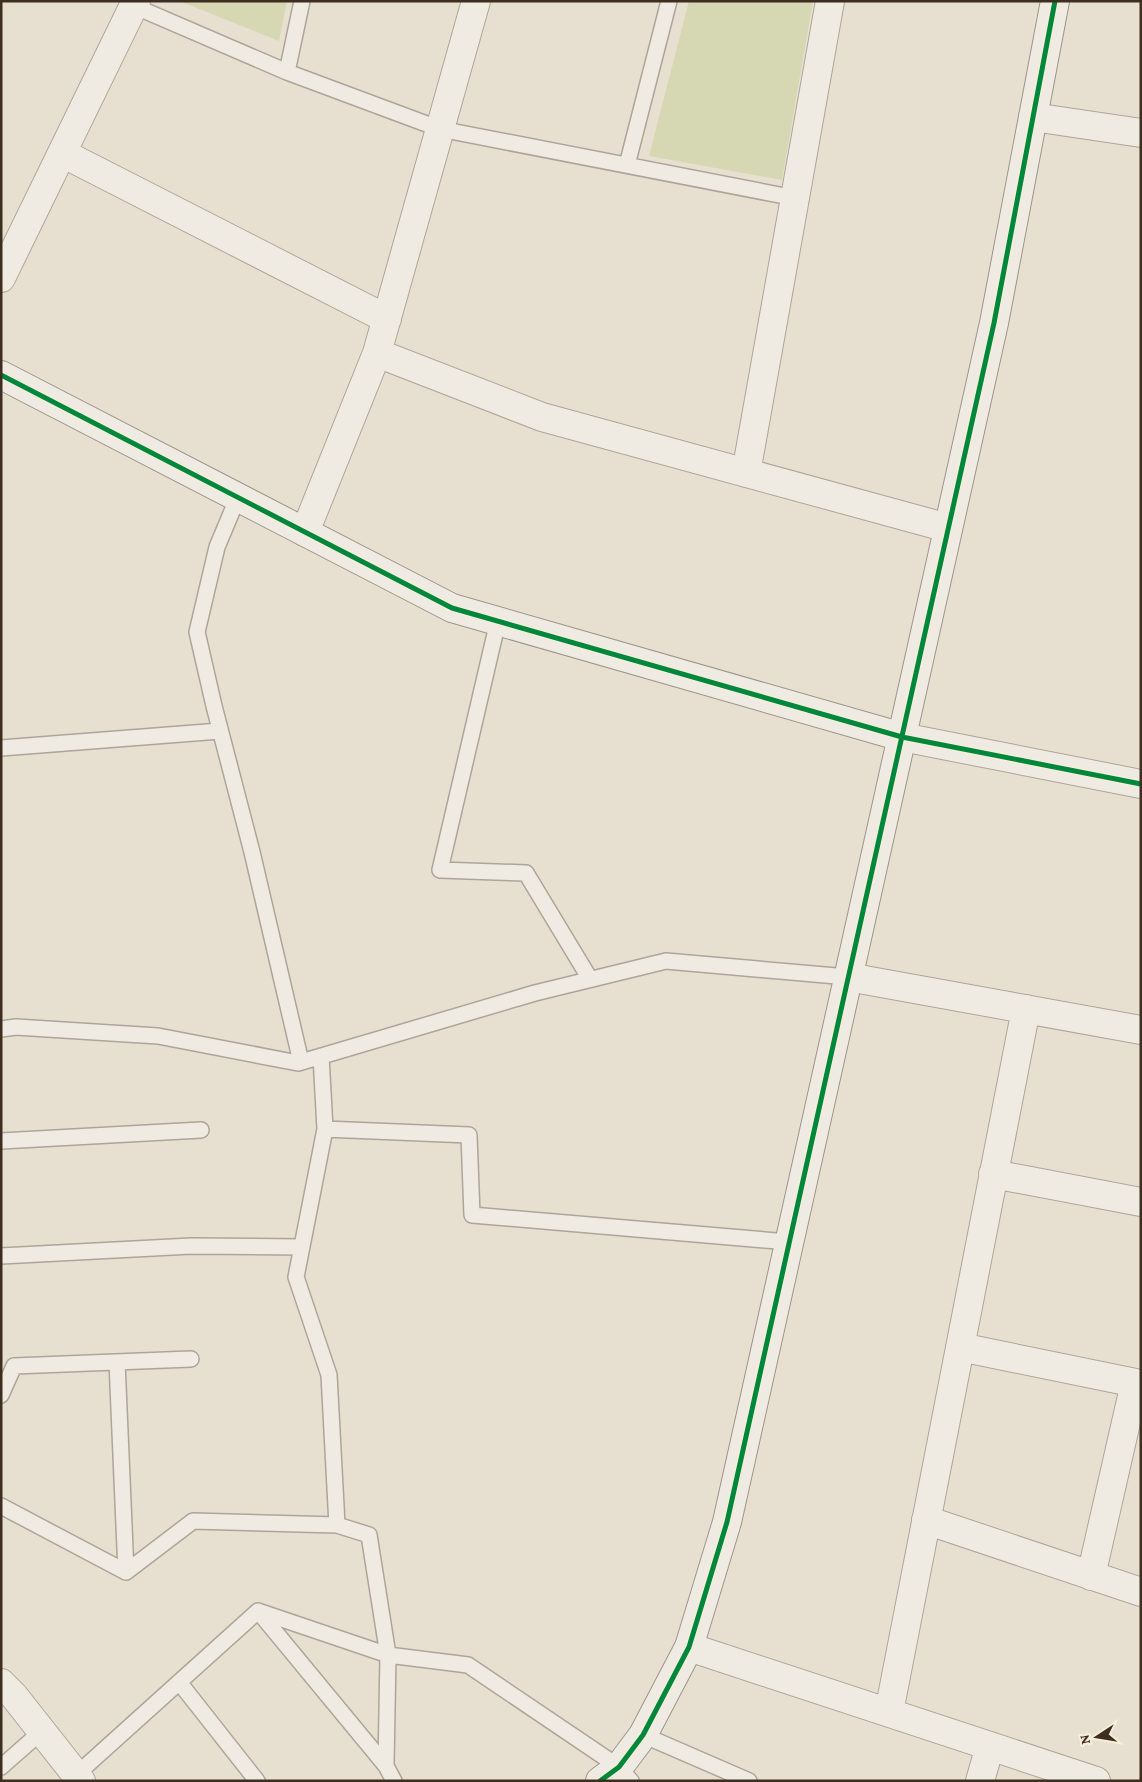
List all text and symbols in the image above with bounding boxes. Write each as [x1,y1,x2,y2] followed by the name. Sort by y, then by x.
[1072,1712,1122,1762] north arrow
[1075,1733,1093,1746] text: N

